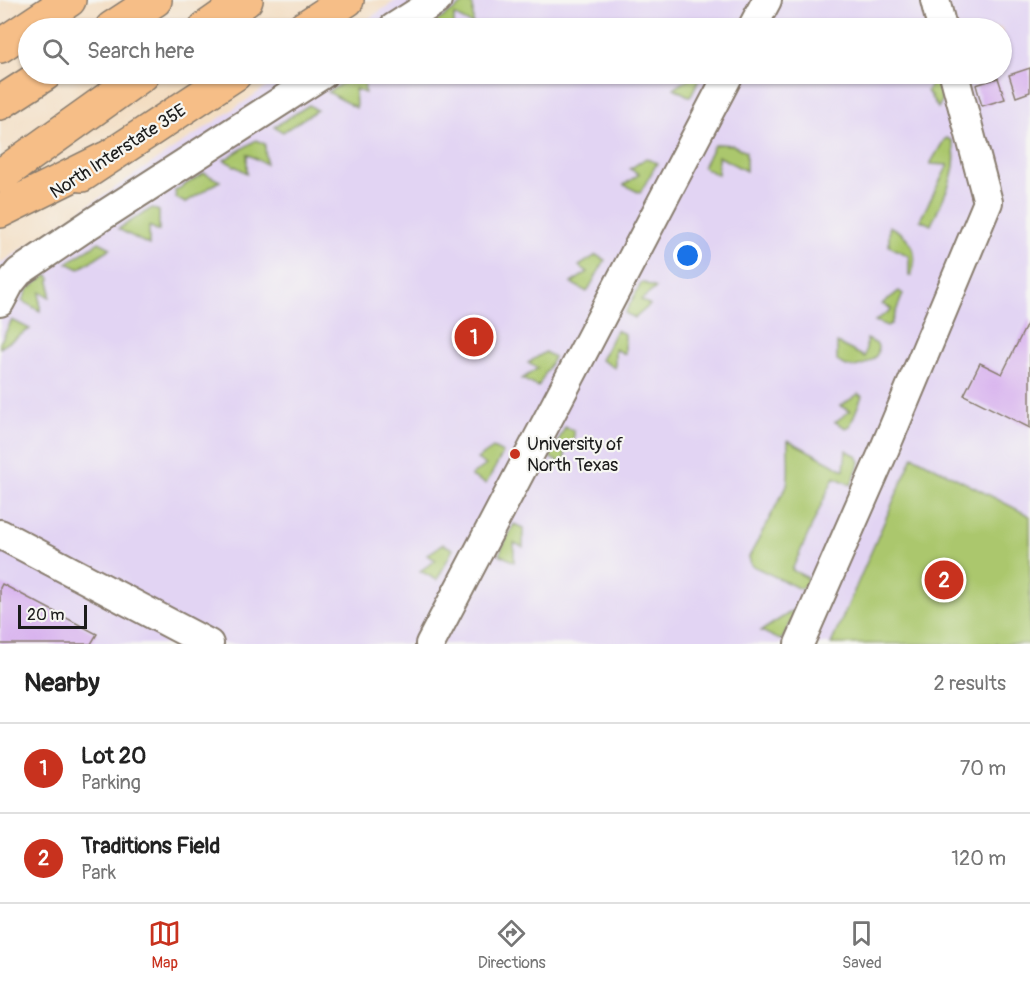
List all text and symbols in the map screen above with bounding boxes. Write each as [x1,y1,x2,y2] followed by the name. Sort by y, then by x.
[18,18,1012,84] search box
[39,35,72,68] icon: search
[87,37,194,65] text: Search here
[46,99,191,204] street label: North Interstate 35E
[673,241,702,270] your location
[454,314,494,360] pin: 1
[527,433,624,477] place label: University of North Texas
[508,447,522,461] marker: University of North Texas
[924,558,964,602] pin: 2
[18,602,87,630] scale bar
[27,605,65,625] text: 20 m
[24,667,100,699] text: Nearby
[934,671,1006,696] text: 2 results
[81,742,146,770] text: Lot 20
[40,756,47,781] text: 1
[960,756,1006,781] text: 70 m
[81,770,141,795] text: Parking
[81,832,220,860] text: Traditions Field
[38,846,49,871] text: 2
[951,846,1006,871] text: 120 m
[81,860,116,885] text: Park
[148,917,181,973] tab: Map
[478,917,546,973] tab: Directions
[842,917,882,973] tab: Saved

